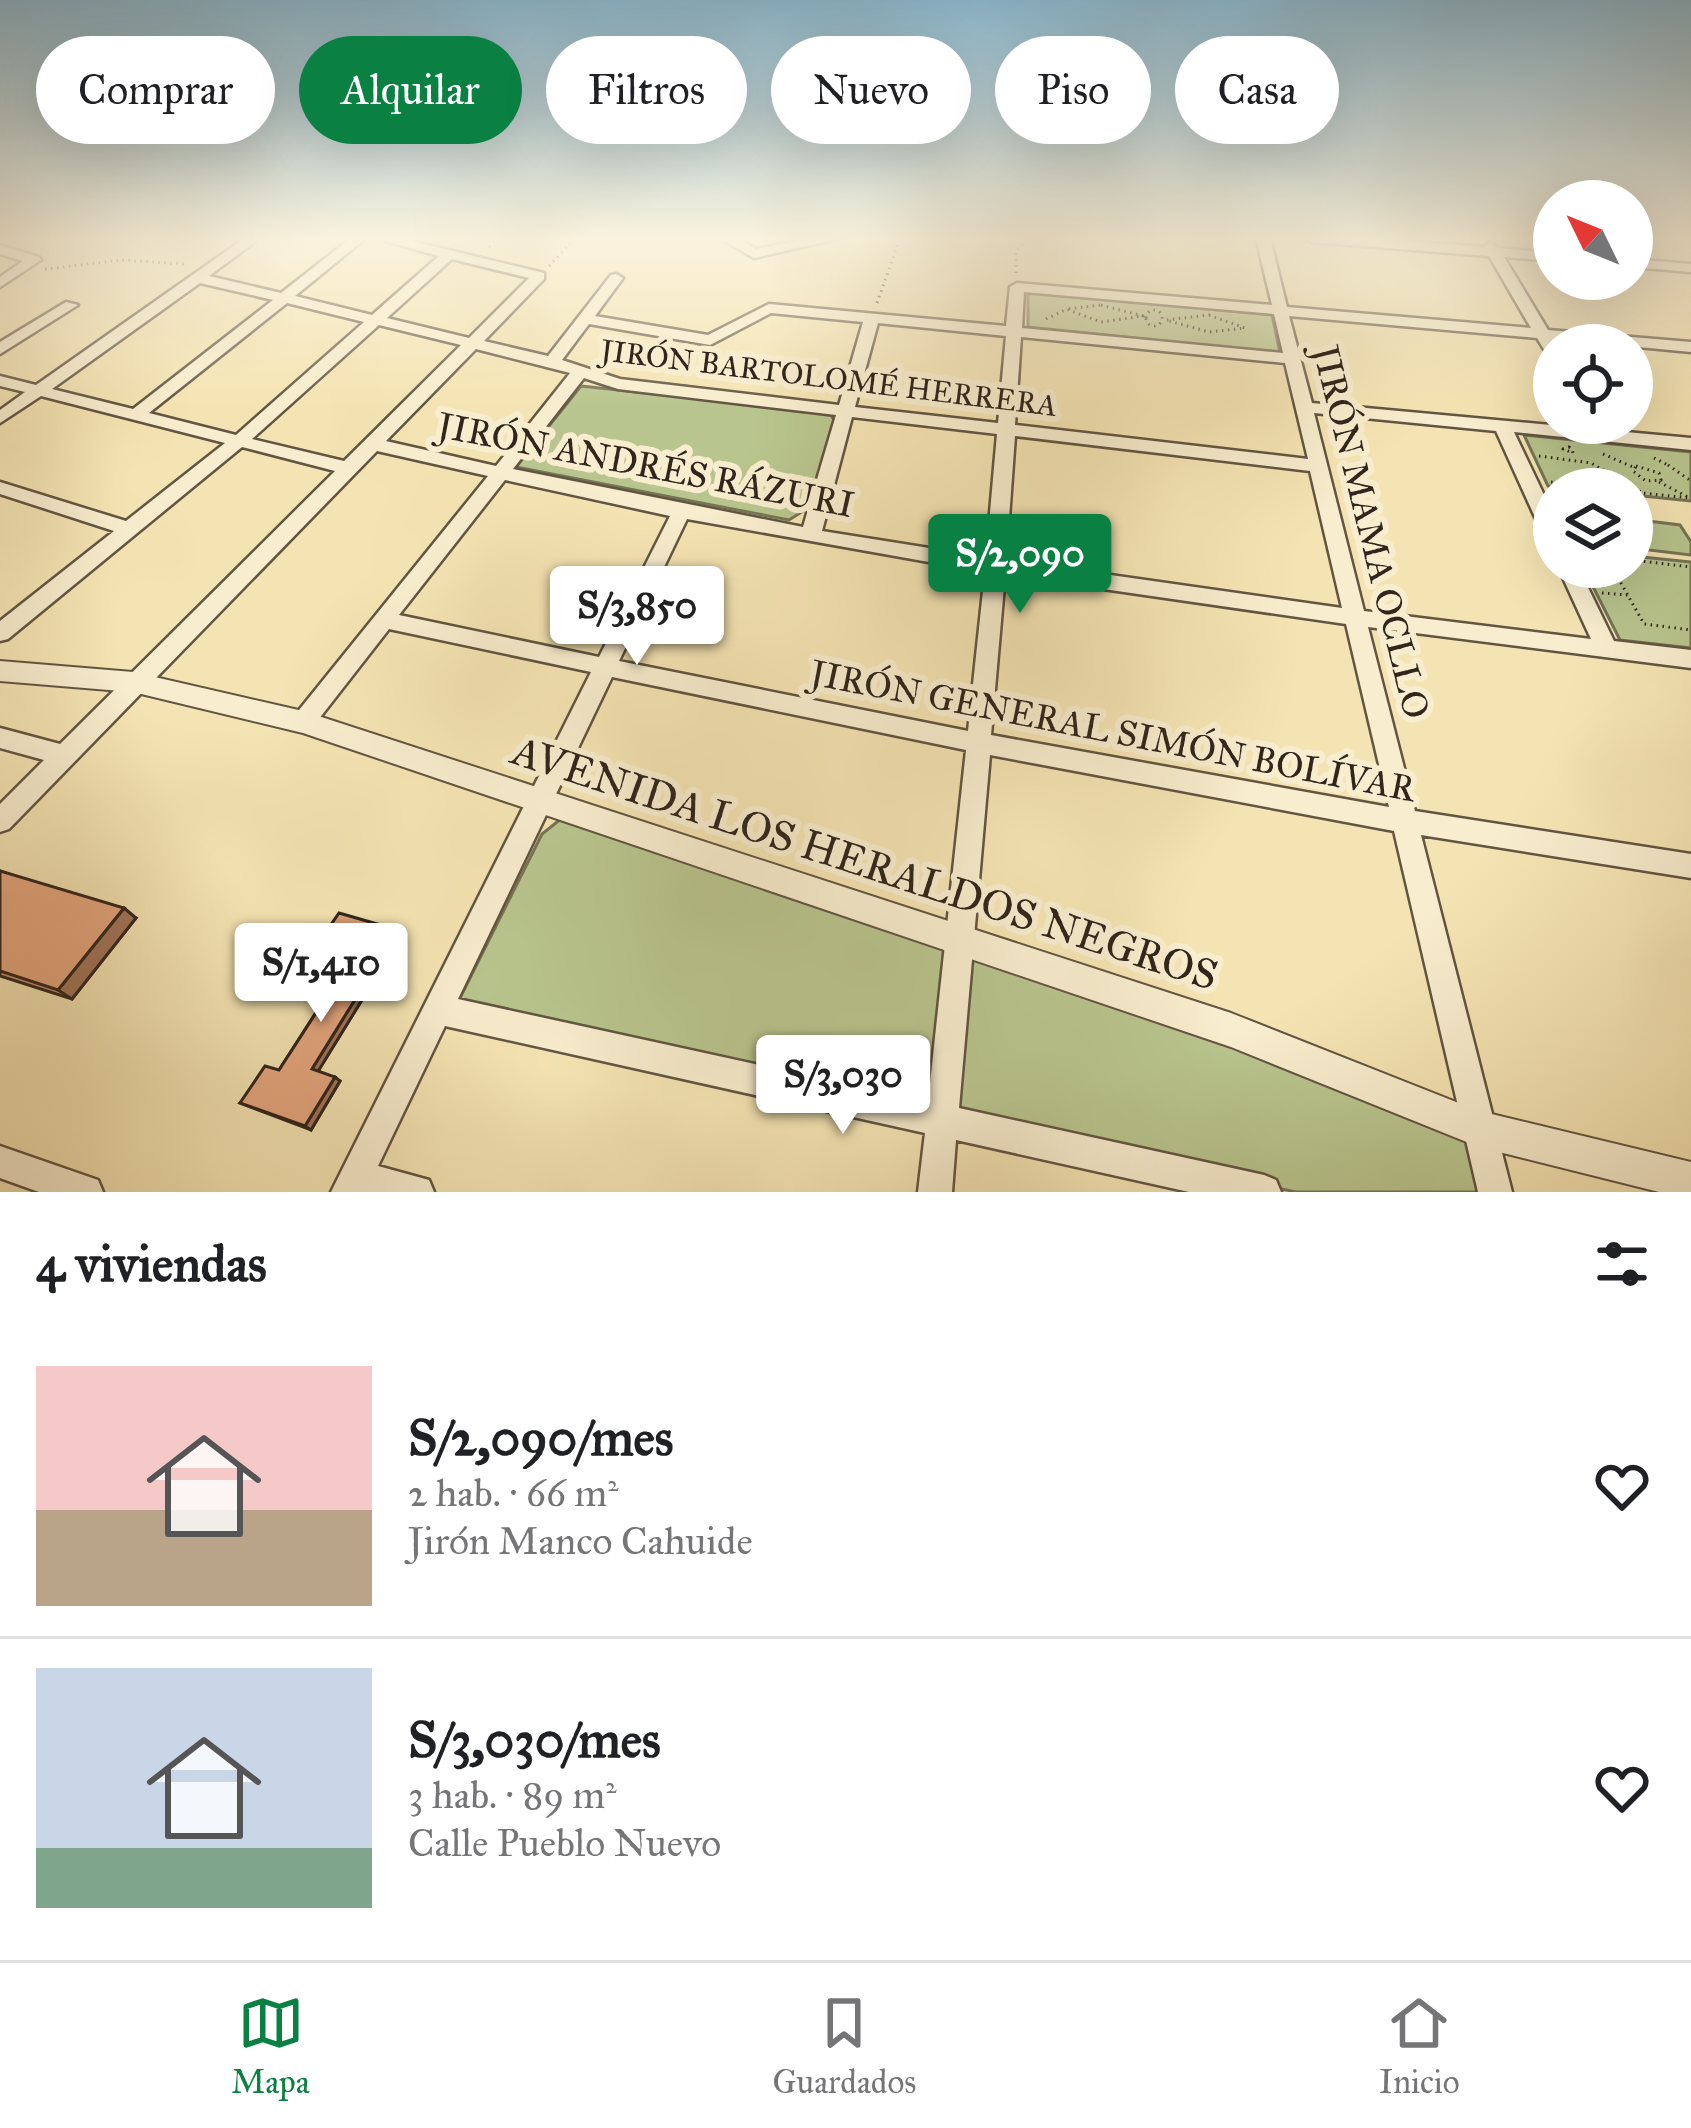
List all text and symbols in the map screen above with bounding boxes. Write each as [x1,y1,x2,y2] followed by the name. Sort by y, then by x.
[36,36,275,144] chip: Comprar
[299,36,522,144] chip: Alquilar
[546,36,747,144] chip: Filtros
[771,36,971,144] chip: Nuevo
[995,36,1151,144] chip: Piso
[1175,36,1339,144] chip: Casa
[1533,180,1653,300] north arrow
[1533,180,1653,588] map controls
[1533,324,1653,444] button: locate
[596,331,1059,424] street label: JIRÓN BARTOLOMÉ HERRERA
[1302,337,1440,723] street label: JIRÓN MAMA OCLLO
[430,401,858,527] street label: JIRÓN ANDRÉS RÁZURI
[1533,468,1653,588] button: layers
[909,514,1131,616] pin: S/2,090
[955,529,1085,577] text: S/2,090
[526,566,748,668] pin: S/3,850
[577,581,697,629] text: S/3,850
[803,648,1421,812] street label: JIRÓN GENERAL SIMÓN BOLÍVAR
[504,723,1224,1002] street label: AVENIDA LOS HERALDOS NEGROS
[210,923,432,1025] pin: S/1,410
[262,938,380,986] text: S/1,410
[732,1035,954,1137] pin: S/3,030
[783,1050,903,1098] text: S/3,030
[1589,1231,1655,1297] icon: filters
[36,1233,267,1295] text: 4 viviendas
[408,1407,673,1469] text: S/2,090/mes
[132,1414,276,1558] icon: home
[1589,1453,1655,1519] icon: heart
[408,1469,619,1517] text: 2 hab. · 66 m²
[408,1517,753,1565] text: Jirón Manco Cahuide
[408,1709,661,1771] text: S/3,030/mes
[132,1716,276,1860] icon: home
[1589,1755,1655,1821] icon: heart
[408,1771,617,1819] text: 3 hab. · 89 m²
[408,1819,721,1867] text: Calle Pueblo Nuevo
[231,1990,310,2102] tab: Mapa
[772,1990,916,2102] tab: Guardados
[1379,1990,1460,2102] tab: Inicio

